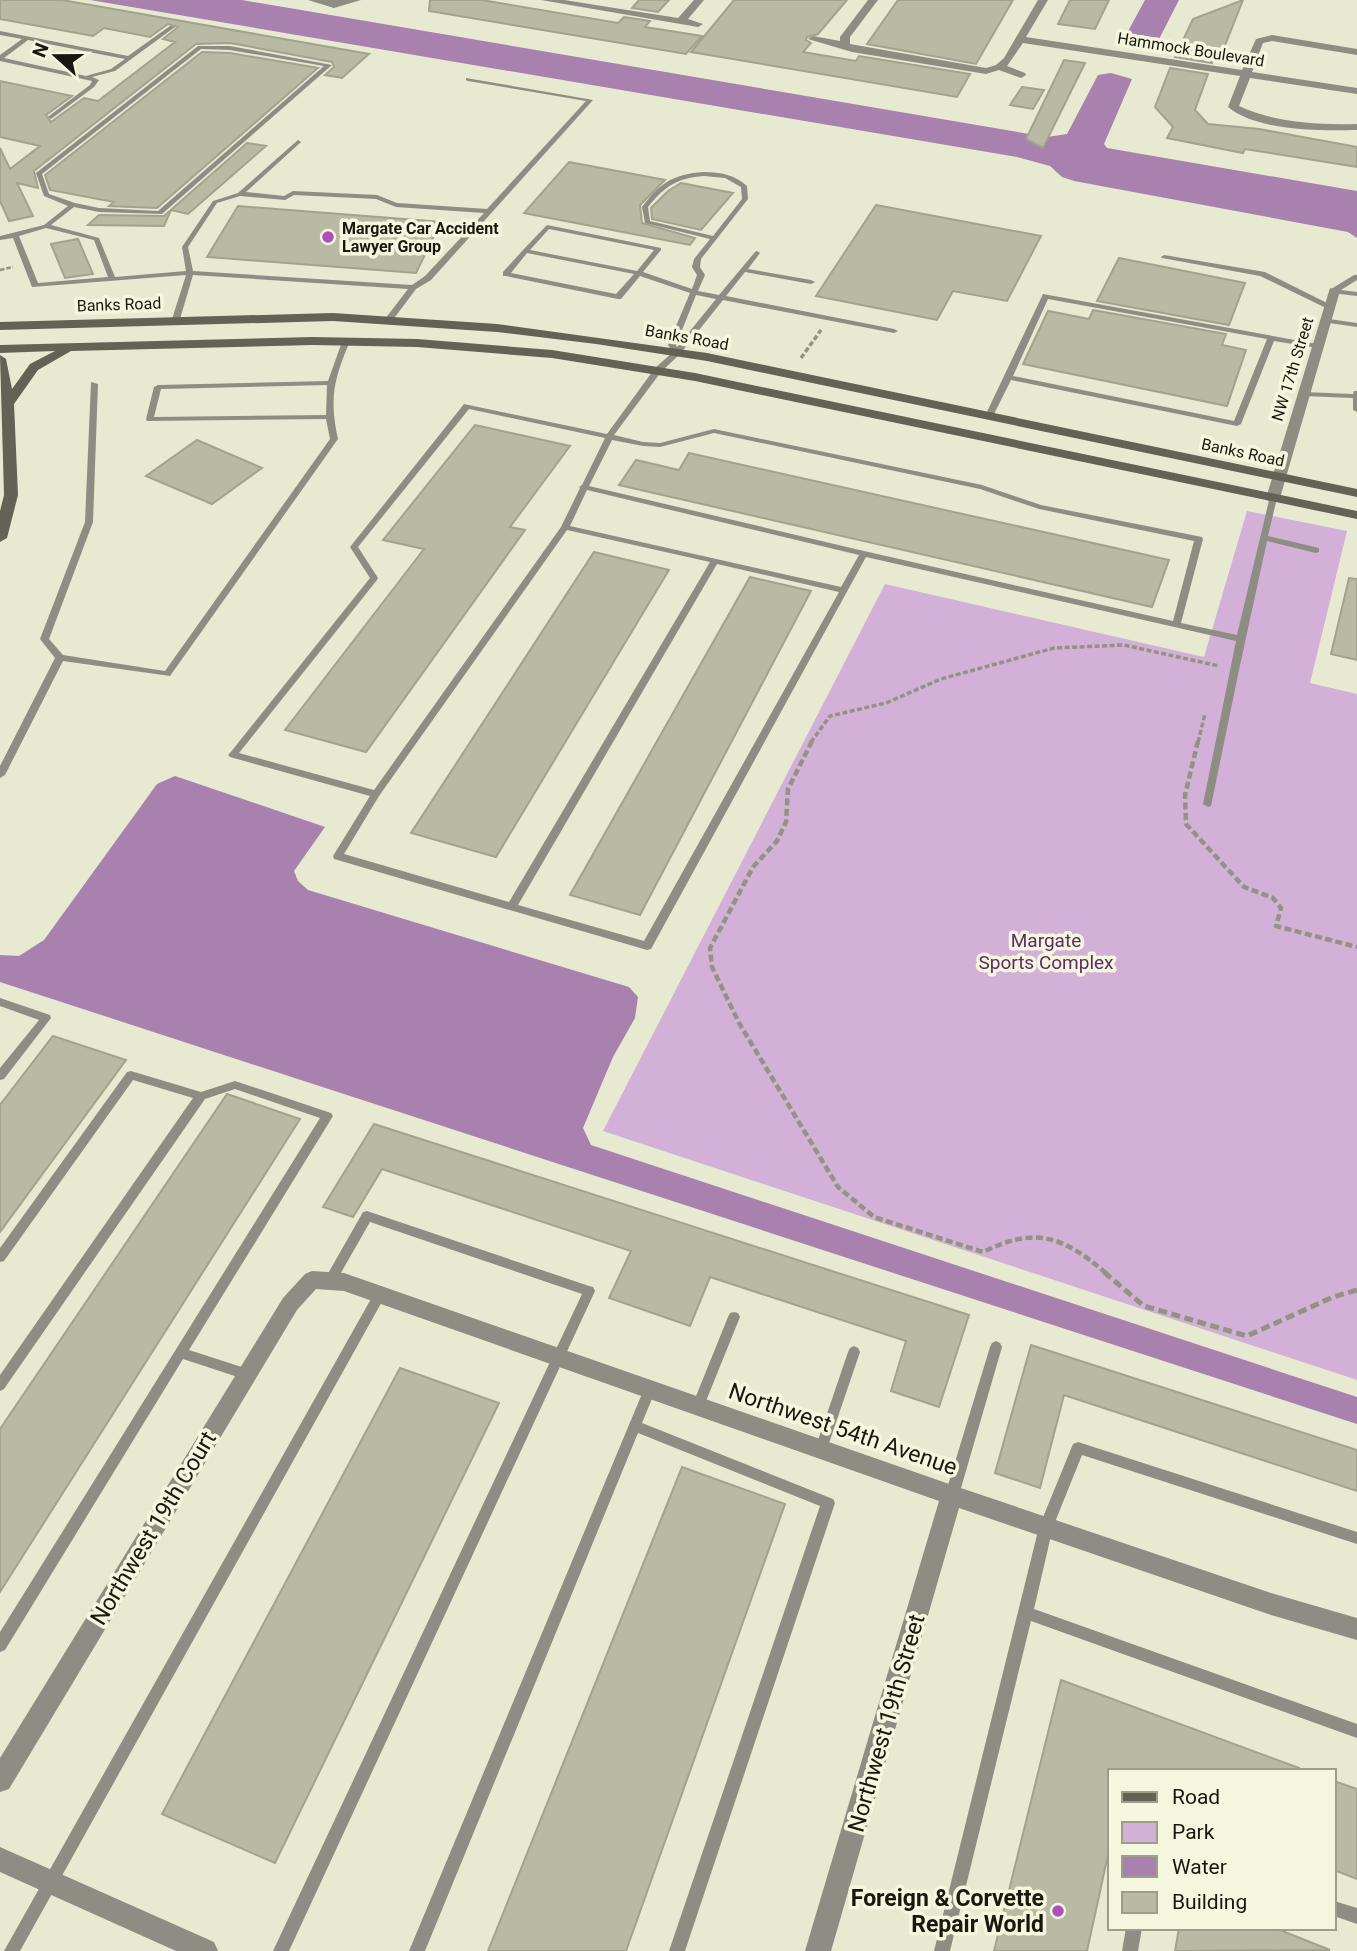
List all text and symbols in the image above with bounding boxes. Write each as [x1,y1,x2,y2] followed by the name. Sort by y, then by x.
[21,21,91,91] north arrow
[1116,28,1266,70] street label: Hammock Boulevard
[27,40,54,60] text: N
[342,219,499,256] place label: Margate Car Accident Lawyer Group
[320,229,336,245] marker: Margate Car Accident Lawyer Group
[76,294,162,315] street label: Banks Road
[1268,315,1317,423] street label: NW 17th Street
[644,321,730,354] street label: Banks Road
[1200,434,1286,471] street label: Banks Road
[978,929,1114,974] park label: Margate Sports Complex
[725,1378,961,1481] street label: Northwest 54th Avenue
[85,1427,222,1630] street label: Northwest 19th Court
[842,1611,930,1835] street label: Northwest 19th Street
[1108,1769,1336,1930] legend
[1172,1785,1220,1809] text: Road
[1172,1820,1215,1844] text: Park
[1172,1855,1227,1879] text: Water
[851,1885,1044,1938] place label: Foreign & Corvette Repair World
[1172,1890,1247,1914] text: Building
[1050,1903,1066,1919] marker: Foreign & Corvette Repair World

